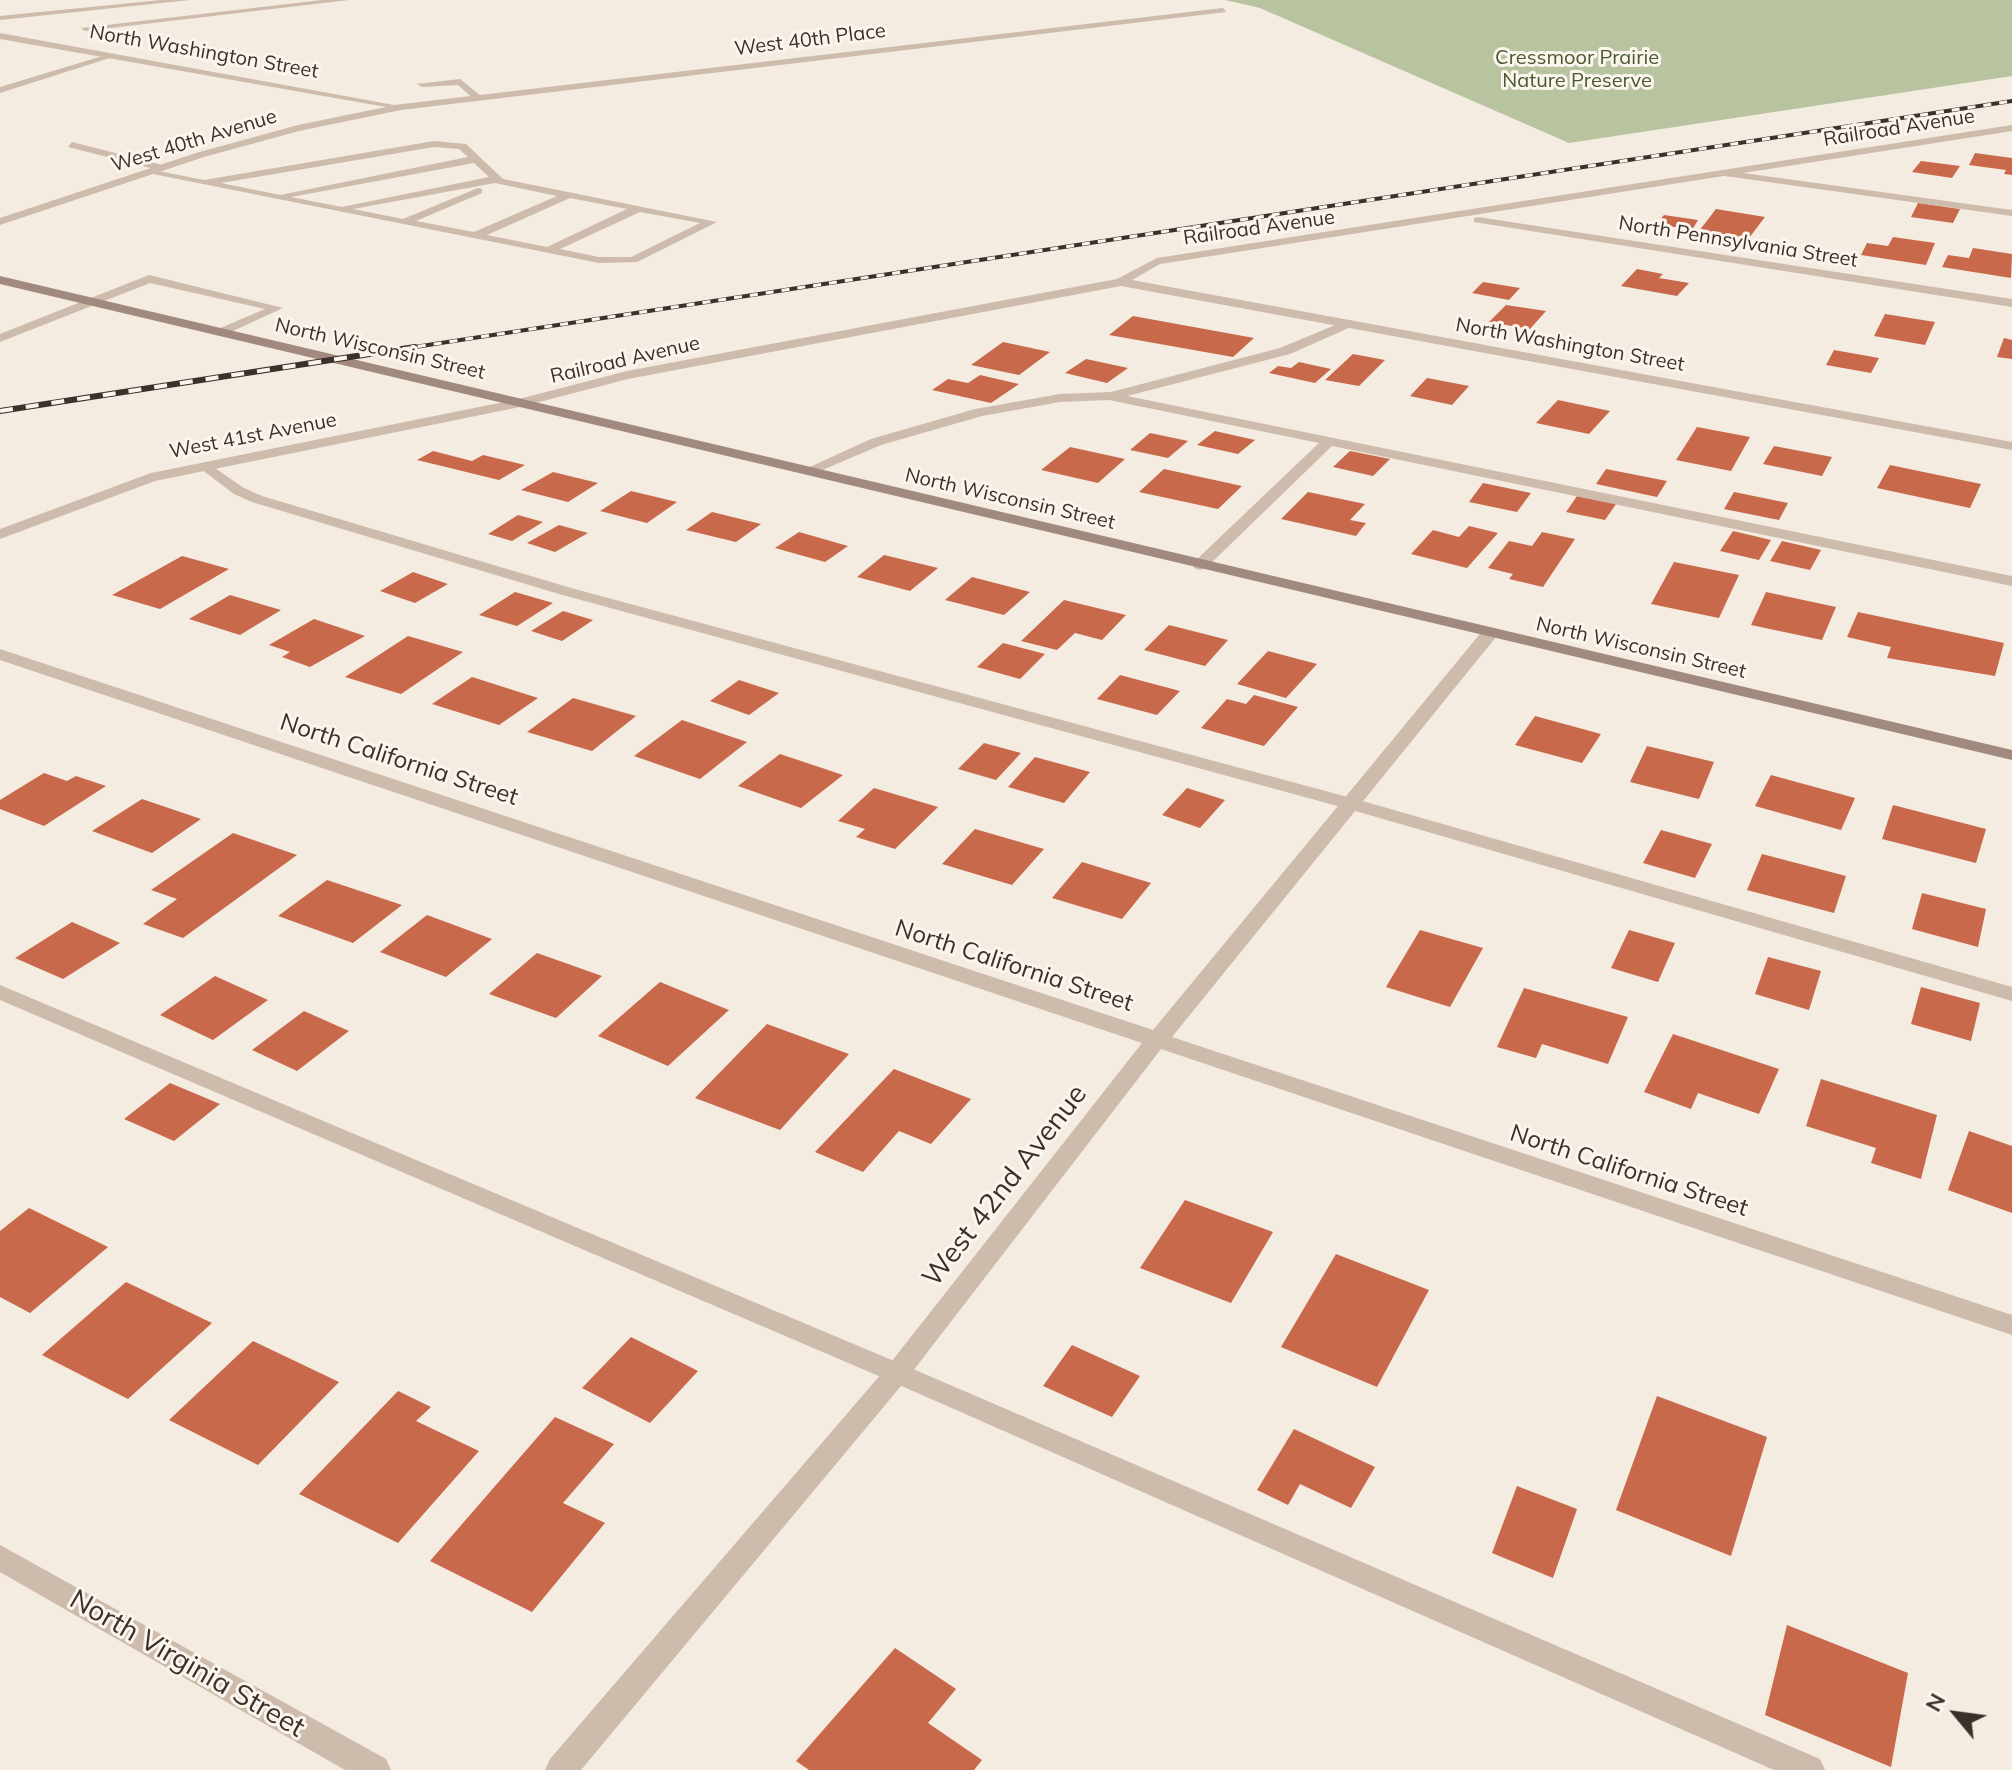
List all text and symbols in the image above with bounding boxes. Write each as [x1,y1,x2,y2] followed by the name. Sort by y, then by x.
[733,19,887,61] street label: West 40th Place
[88,20,320,84] street label: North Washington Street
[1495,46,1659,93] park label: Cressmoor Prairie Nature Preserve
[108,104,280,178] street label: West 40th Avenue
[1822,104,1976,152] street label: Railroad Avenue
[1182,205,1336,251] street label: Railroad Avenue
[1617,211,1859,273] street label: North Pennsylvania Street
[273,313,487,385] street label: North Wisconsin Street
[1454,313,1686,377] street label: North Washington Street
[548,331,702,389] street label: Railroad Avenue
[167,408,339,464] street label: West 41st Avenue
[903,463,1117,535] street label: North Wisconsin Street
[1534,612,1748,684] street label: North Wisconsin Street
[276,708,522,812] street label: North California Street
[891,914,1137,1018] street label: North California Street
[916,1078,1094,1294] street label: West 42nd Avenue
[1506,1119,1752,1223] street label: North California Street
[64,1583,310,1745] street label: North Virginia Street
[1916,1674,1996,1754] north arrow
[1919,1688,1951,1716] text: N

